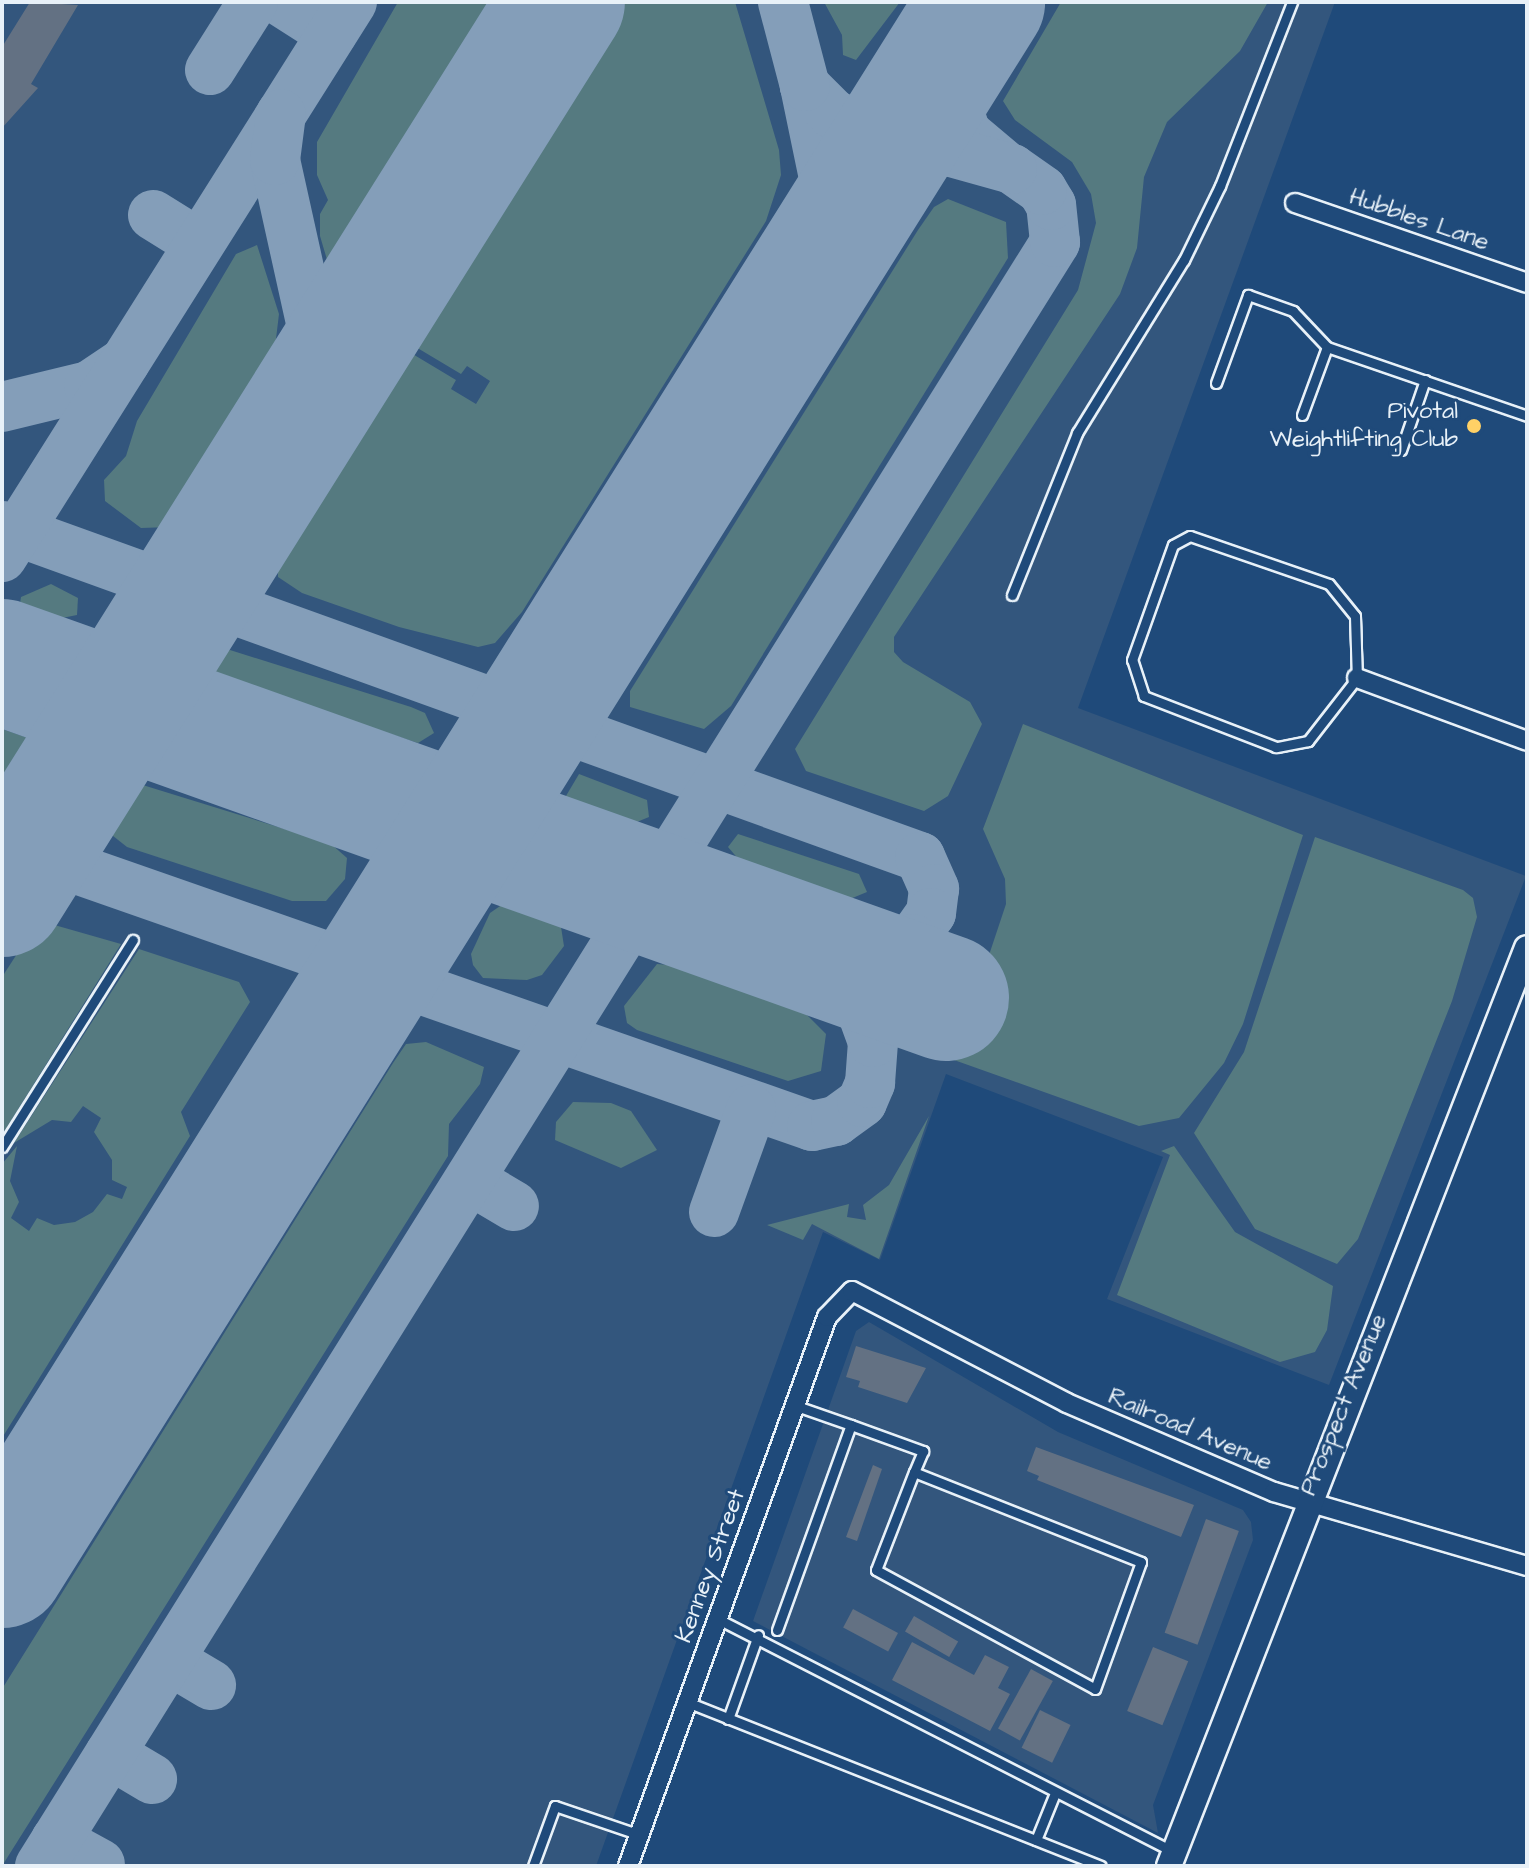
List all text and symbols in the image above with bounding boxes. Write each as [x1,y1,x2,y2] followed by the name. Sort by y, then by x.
[1345,183,1493,257] street label: Hubbles Lane
[1269,398,1458,454] place label: Pivotal Weightlifting Club
[1465,417,1483,435] marker: Pivotal Weightlifting Club
[1295,1310,1393,1500] street label: Prospect Avenue
[1104,1382,1276,1478] street label: Railroad Avenue
[670,1485,752,1647] street label: Kenney Street

